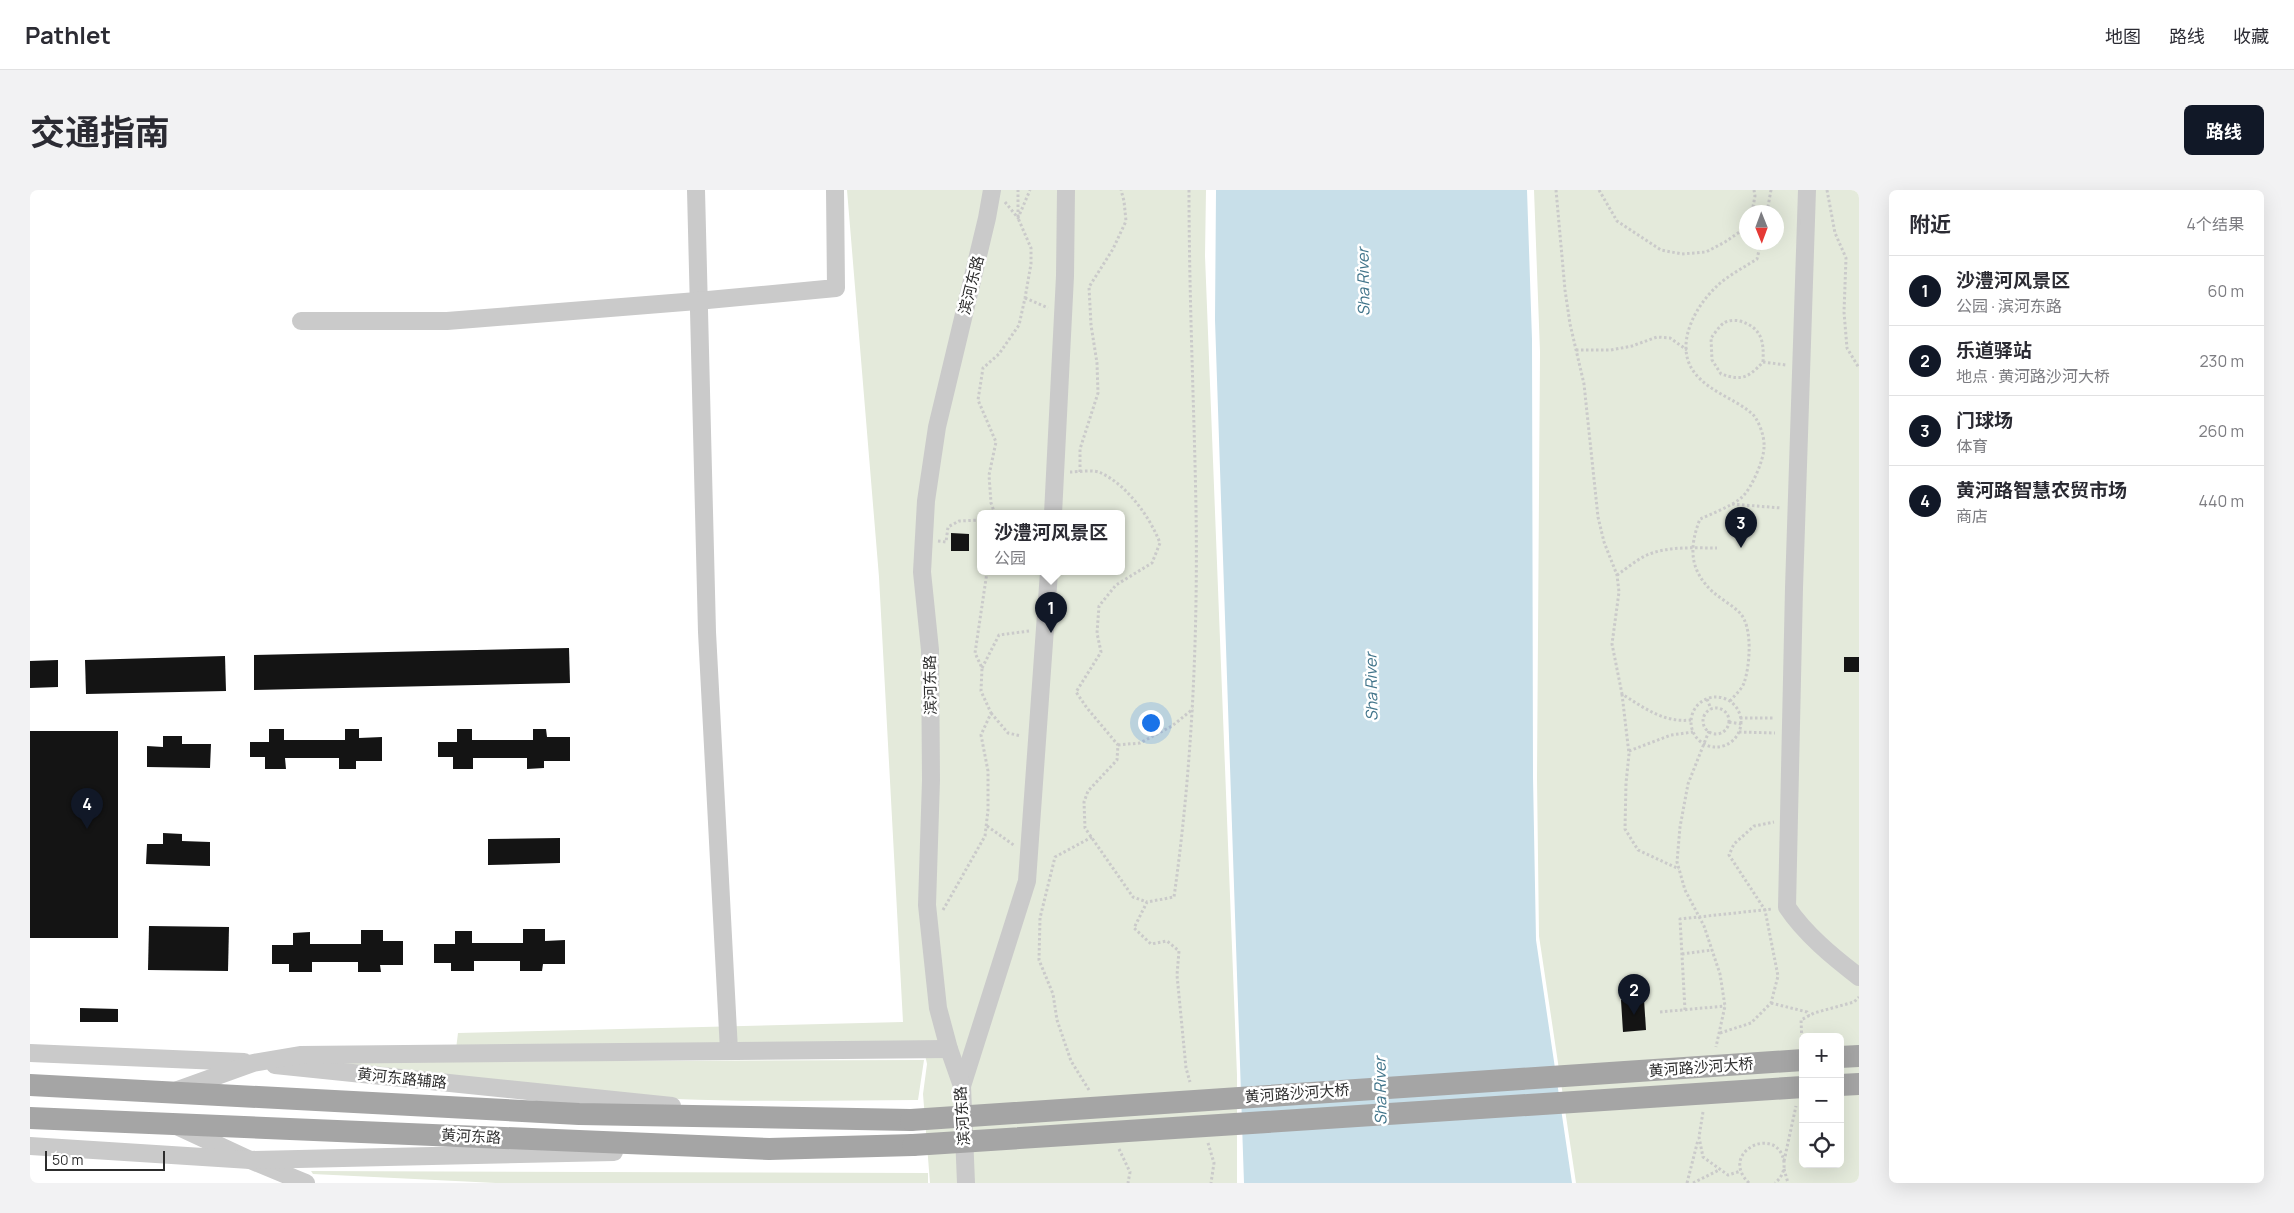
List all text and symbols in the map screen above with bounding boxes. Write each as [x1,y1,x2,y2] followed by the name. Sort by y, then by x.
[25,18,111,51] text: Pathlet
[2105,24,2141,48] text: 地图
[2169,24,2205,48] text: 路线
[2233,24,2269,48] text: 收藏
[2184,105,2264,155] button: 路线
[30,108,170,156] text: 交通指南
[1739,205,1784,250] north arrow
[1909,210,1951,238] text: 附近
[2187,213,2244,235] text: 4个结果
[1351,245,1375,316] water label: Sha River
[954,253,988,317] street label: 滨河东路
[1956,267,2070,293] text: 沙澧河风景区
[1921,280,1929,302] text: 1
[2208,280,2244,302] text: 60 m
[1956,295,2062,317] text: 公园 · 滨河东路
[1956,337,2032,363] text: 乐道驿站
[1920,350,1930,372] text: 2
[2200,350,2244,372] text: 230 m
[1956,365,2110,387] text: 地点 · 黄河路沙河大桥
[1956,407,2013,433] text: 门球场
[1920,420,1930,442] text: 3
[2198,420,2244,442] text: 260 m
[1956,435,1988,457] text: 体育
[1956,477,2127,503] text: 黄河路智慧农贸市场
[1920,490,1930,512] text: 4
[2198,490,2244,512] text: 440 m
[1956,505,1988,527] text: 商店
[1725,507,1757,548] pin: 3
[977,510,1125,575] popup
[994,519,1108,545] text: 沙澧河风景区
[994,547,1026,569] text: 公园
[1035,592,1067,633] pin: 1
[1359,650,1383,721] water label: Sha River
[919,655,941,715] street label: 滨河东路
[1138,710,1164,736] your location
[71,788,103,829] pin: 4
[1618,974,1650,1015] pin: 2
[1799,1033,1844,1168] map controls
[1799,1033,1844,1078] button: +
[1648,1053,1754,1081] street label: 黄河路沙河大桥
[1368,1054,1392,1125] water label: Sha River
[356,1063,448,1093] street label: 黄河东路辅路
[1799,1078,1844,1123] button: −
[1244,1079,1350,1107] street label: 黄河路沙河大桥
[949,1085,975,1147] street label: 滨河东路
[1799,1123,1844,1168] button: locate
[440,1124,502,1148] street label: 黄河东路
[45,1148,165,1171] scale bar
[52,1150,83,1169] text: 50 m

